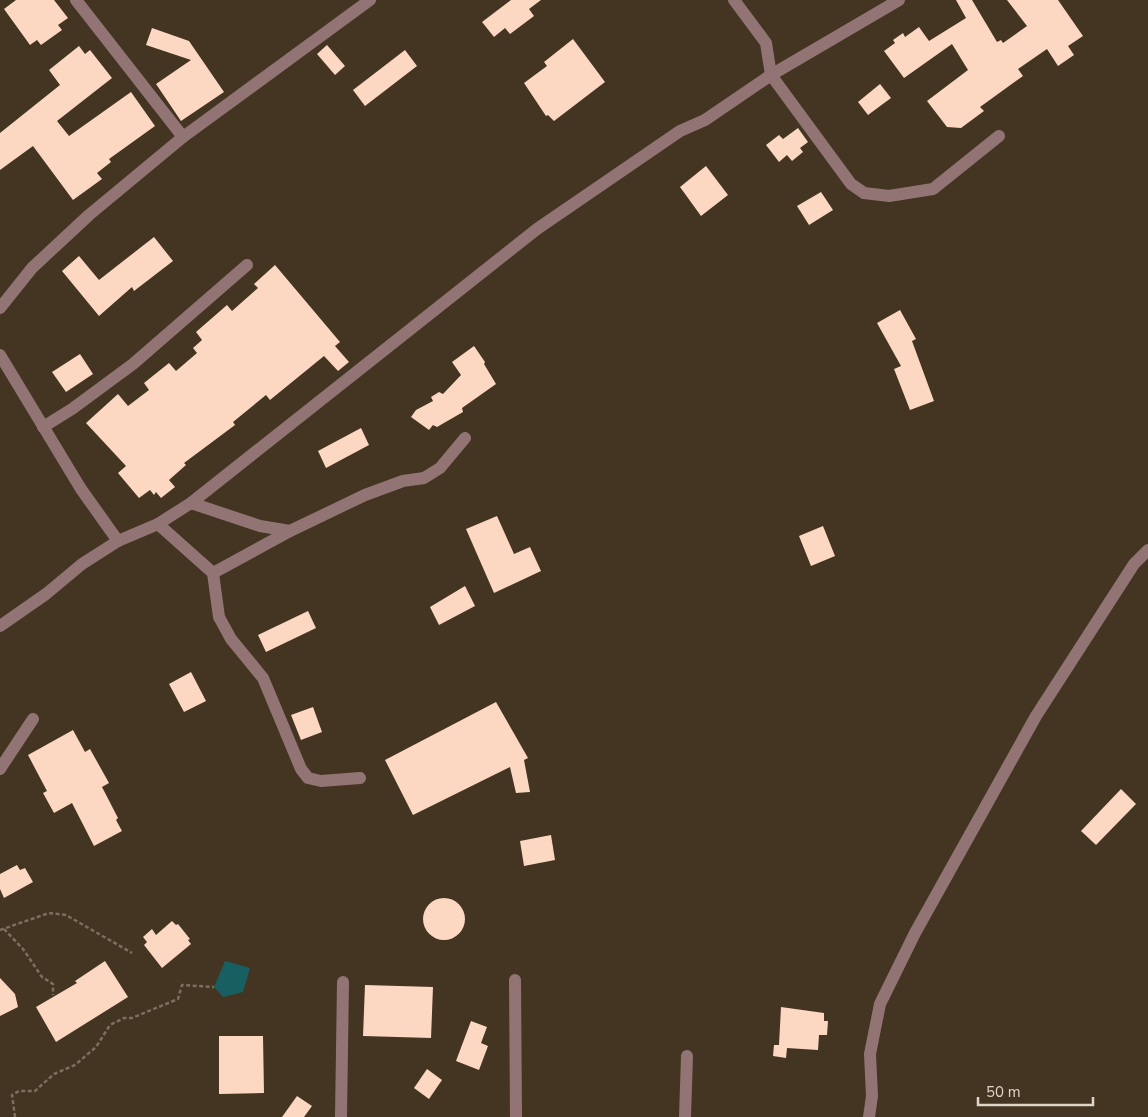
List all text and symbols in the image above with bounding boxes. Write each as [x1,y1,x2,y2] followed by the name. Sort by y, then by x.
[978,1074,1093,1106] scale bar
[986,1082,1021,1102] text: 50 m

